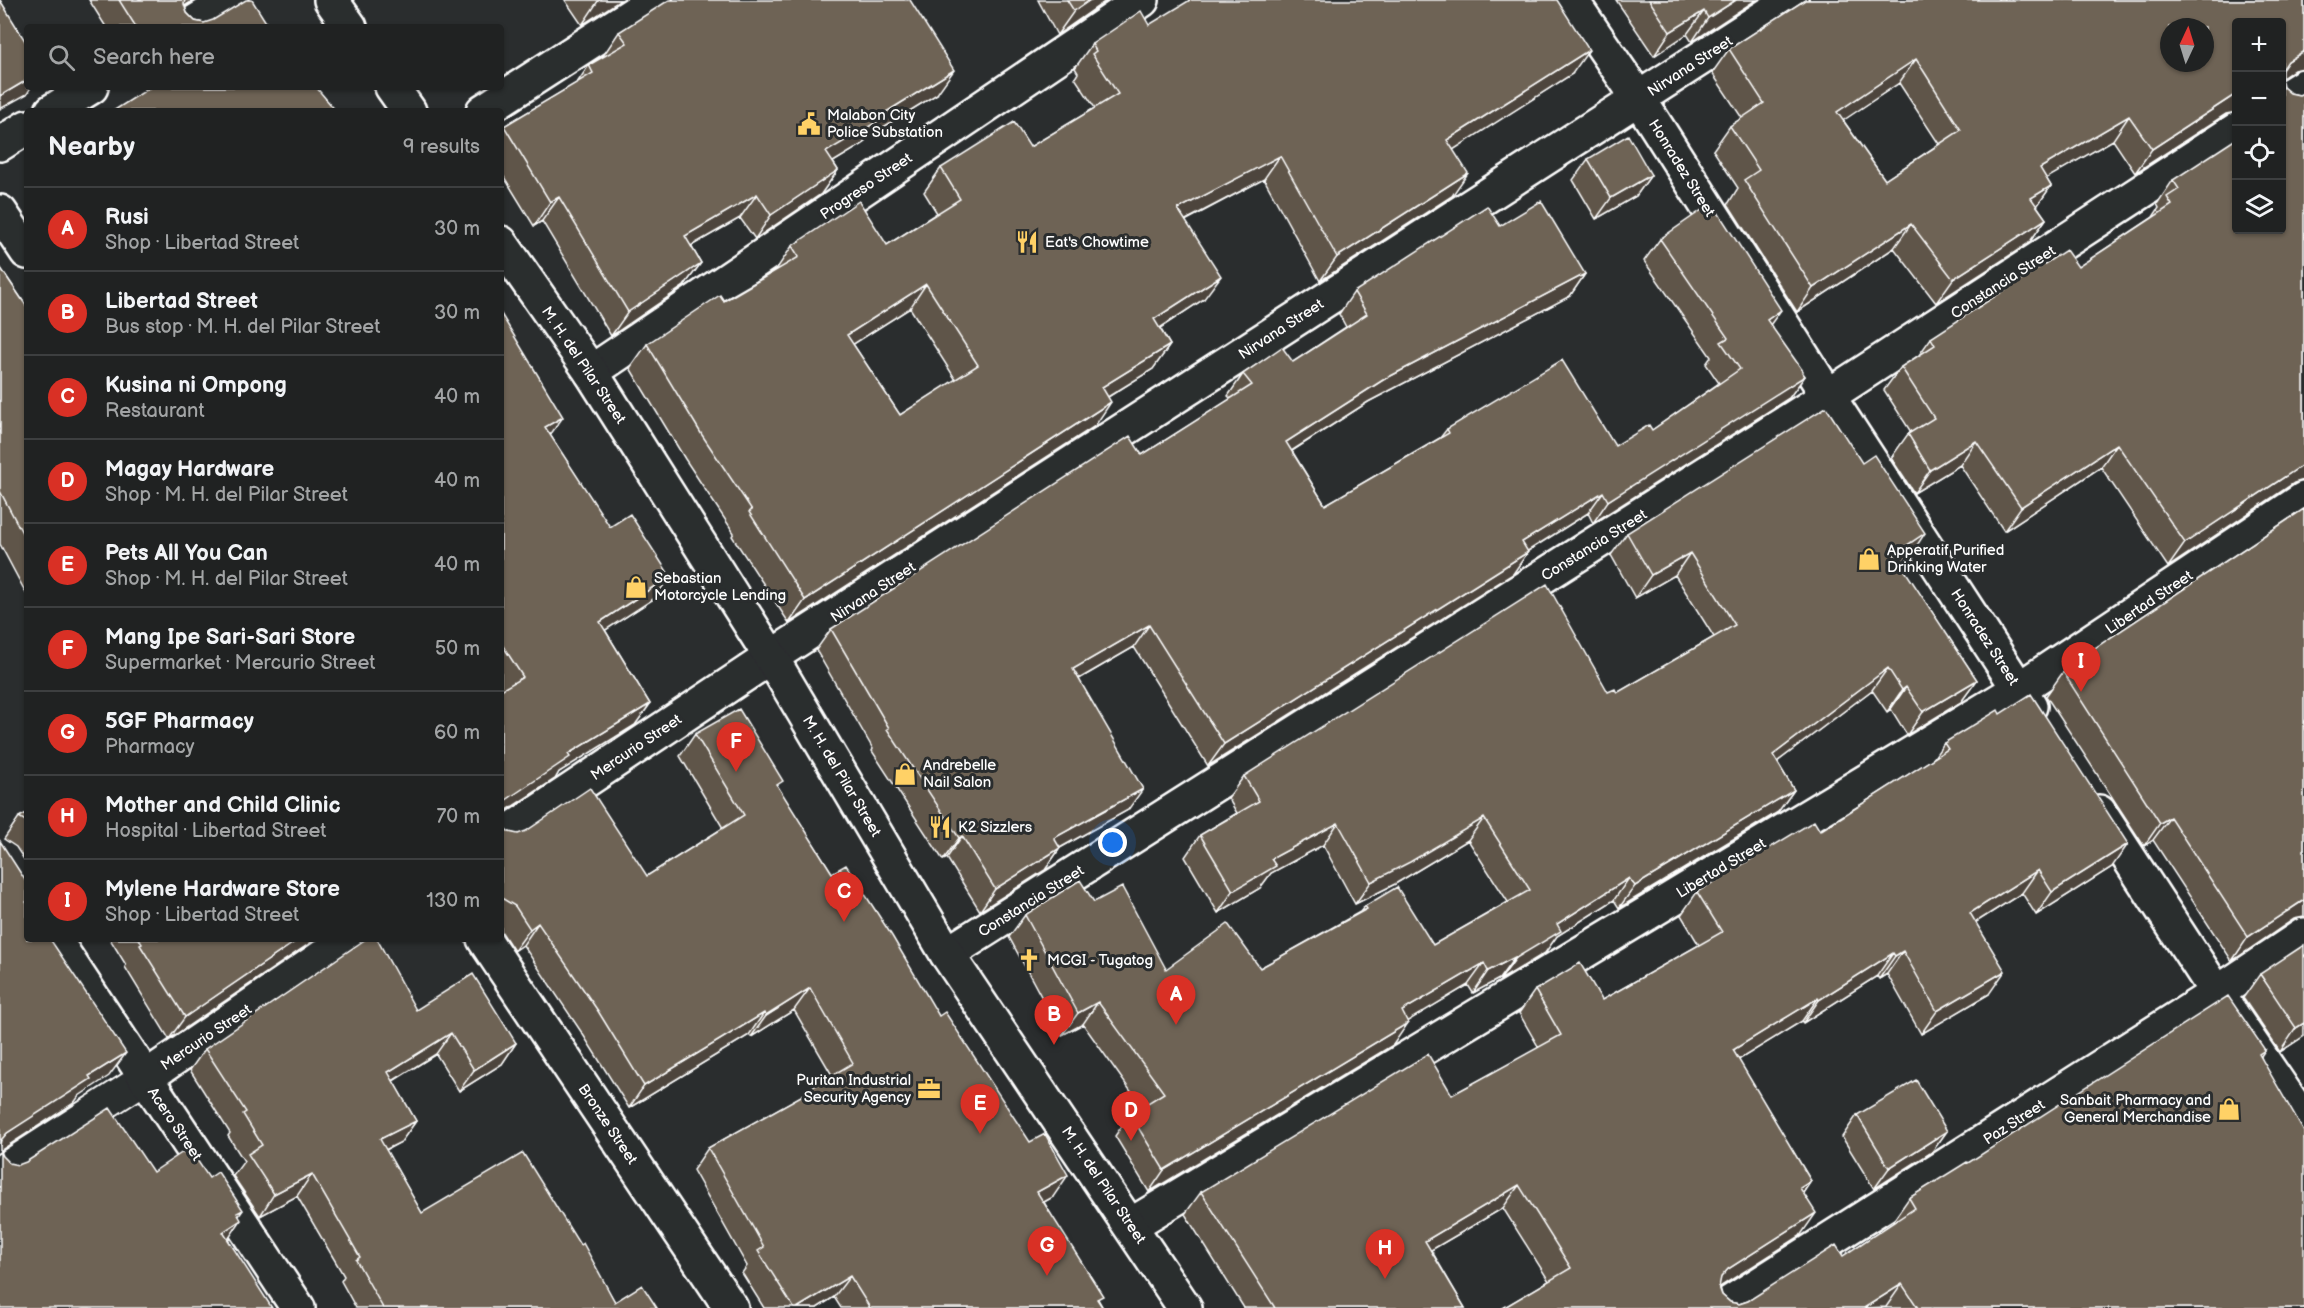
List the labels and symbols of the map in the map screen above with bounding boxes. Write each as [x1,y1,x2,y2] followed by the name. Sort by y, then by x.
[2160,18,2214,72] north arrow
[1644,32,1737,101] street label: Nirvana Street
[827,106,943,142] place label: Malabon City Police Substation
[796,111,822,137] public building icon: Malabon City Police Substation
[1644,116,1719,221] street label: Honradez Street
[817,149,916,224] street label: Progreso Street
[1014,229,1040,255] restaurant icon: Eat's Chowtime
[1045,233,1149,252] place label: Eat's Chowtime
[1947,241,2060,323] street label: Constancia Street
[1235,295,1328,364] street label: Nirvana Street
[537,303,630,428] street label: M. H. del Pilar Street
[1538,505,1651,586] street label: Constancia Street
[1887,541,2004,577] place label: Apperatif Purified Drinking Water
[1856,546,1882,572] shop icon: Apperatif Purified Drinking Water
[827,558,920,627] street label: Nirvana Street
[2102,566,2197,639] street label: Libertad Street
[654,569,786,605] place label: Sebastian Motorcycle Lending
[623,574,649,600] shop icon: Sebastian Motorcycle Lending
[1946,585,2023,689] street label: Honradez Street
[2062,642,2100,692] pin: I
[587,710,686,785] street label: Mercurio Street
[798,712,885,841] street label: M. H. del Pilar Street
[716,722,756,772] pin: F
[923,756,996,792] place label: Andrebelle Nail Salon
[892,761,918,787] shop icon: Andrebelle Nail Salon
[927,814,953,840] restaurant icon: K2 Sizzlers
[958,818,1033,837] place label: K2 Sizzlers
[1098,828,1127,857] your location
[1673,834,1770,903] street label: Libertad Street
[975,861,1088,942] street label: Constancia Street
[824,872,864,922] pin: C
[1016,947,1042,973] church icon: MCGI - Tugatog
[1047,951,1153,970] place label: MCGI - Tugatog
[1156,976,1196,1025] pin: A
[1034,996,1074,1045] pin: B
[157,1000,256,1075] street label: Mercurio Street
[796,1071,911,1107] place label: Puritan Industrial Security Agency
[916,1076,942,1102] office icon: Puritan Industrial Security Agency
[574,1080,642,1169] street label: Bronze Street
[143,1084,206,1165] street label: Acero Street
[960,1084,1000,1134] pin: E
[2060,1091,2211,1127] place label: Sanbait Pharmacy and General Merchandise
[1112,1092,1150,1141] pin: D
[1980,1095,2049,1149] street label: Paz Street
[2216,1096,2242,1122] shop icon: Sanbait Pharmacy and General Merchandise
[1057,1123,1150,1248] street label: M. H. del Pilar Street
[1028,1226,1066,1276] pin: G
[1366,1230,1404,1279] pin: H

